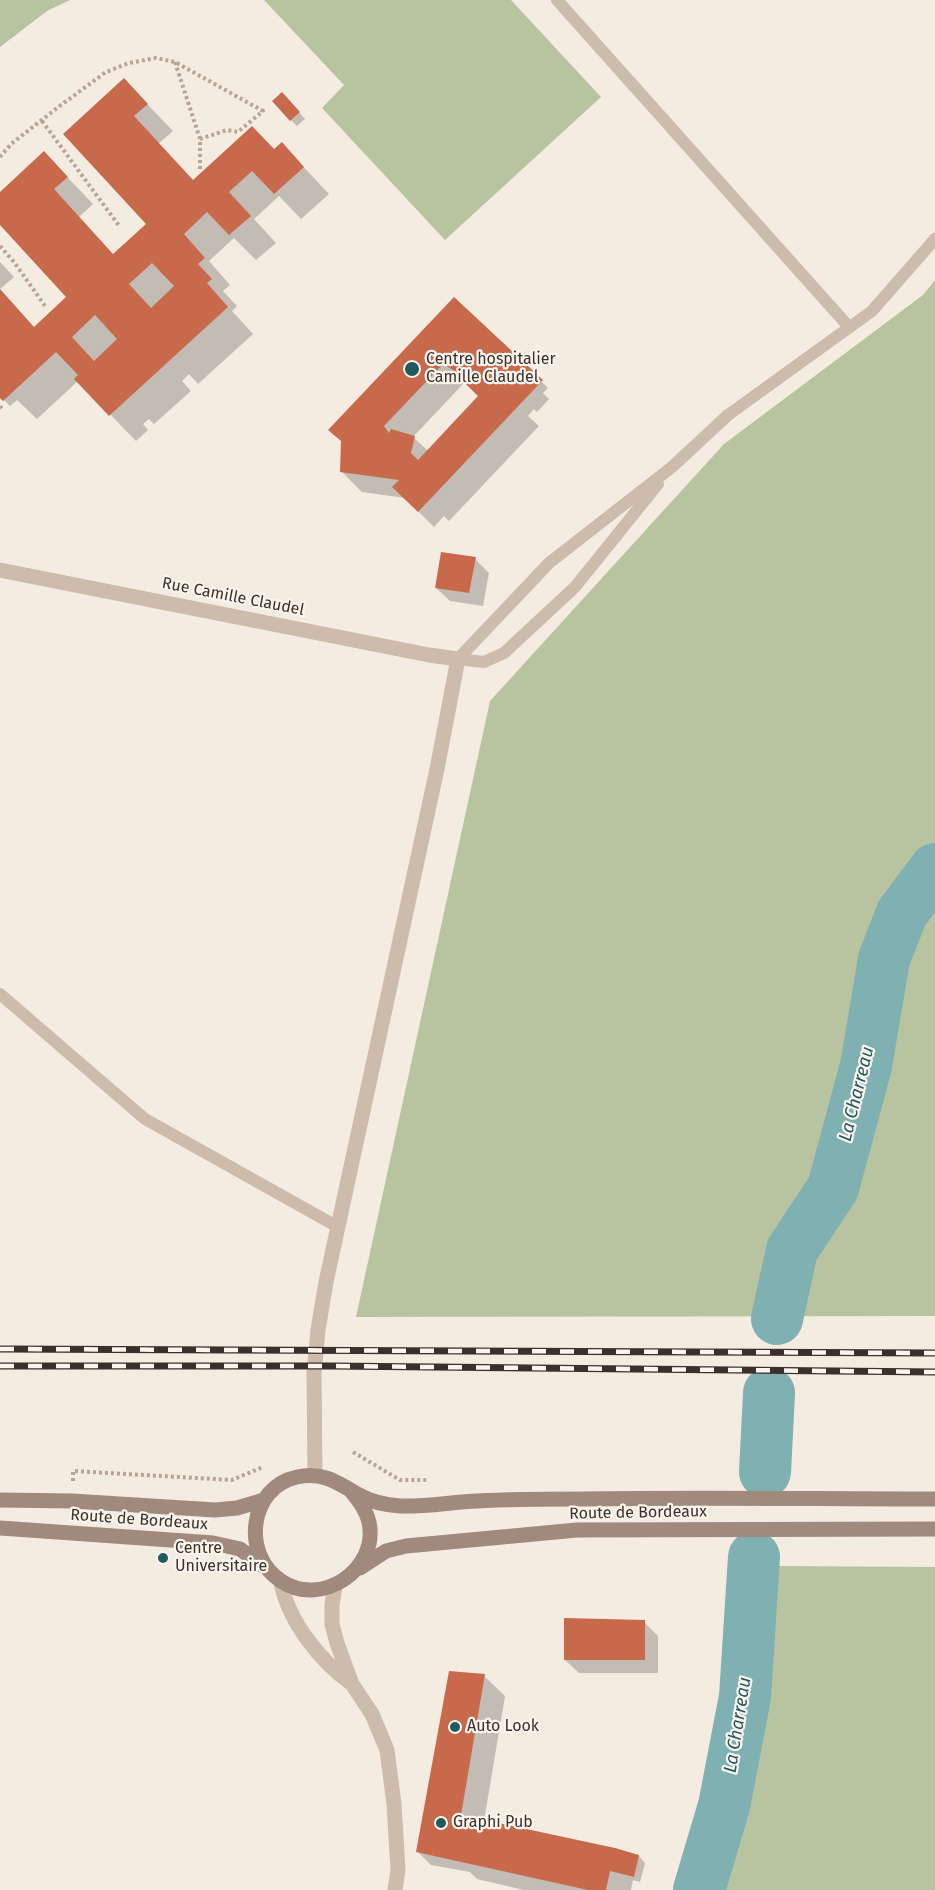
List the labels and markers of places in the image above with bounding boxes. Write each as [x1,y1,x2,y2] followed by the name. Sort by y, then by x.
[426,350,556,388] place label: Centre hospitalier Camille Claudel
[403,360,421,378] marker: Centre hospitalier Camille Claudel
[175,1539,267,1577] place label: Centre Universitaire
[156,1551,170,1565] marker: Centre Universitaire
[467,1717,539,1737] place label: Auto Look
[448,1720,462,1734] marker: Auto Look
[453,1813,533,1833] place label: Graphi Pub
[434,1816,448,1830] marker: Graphi Pub

